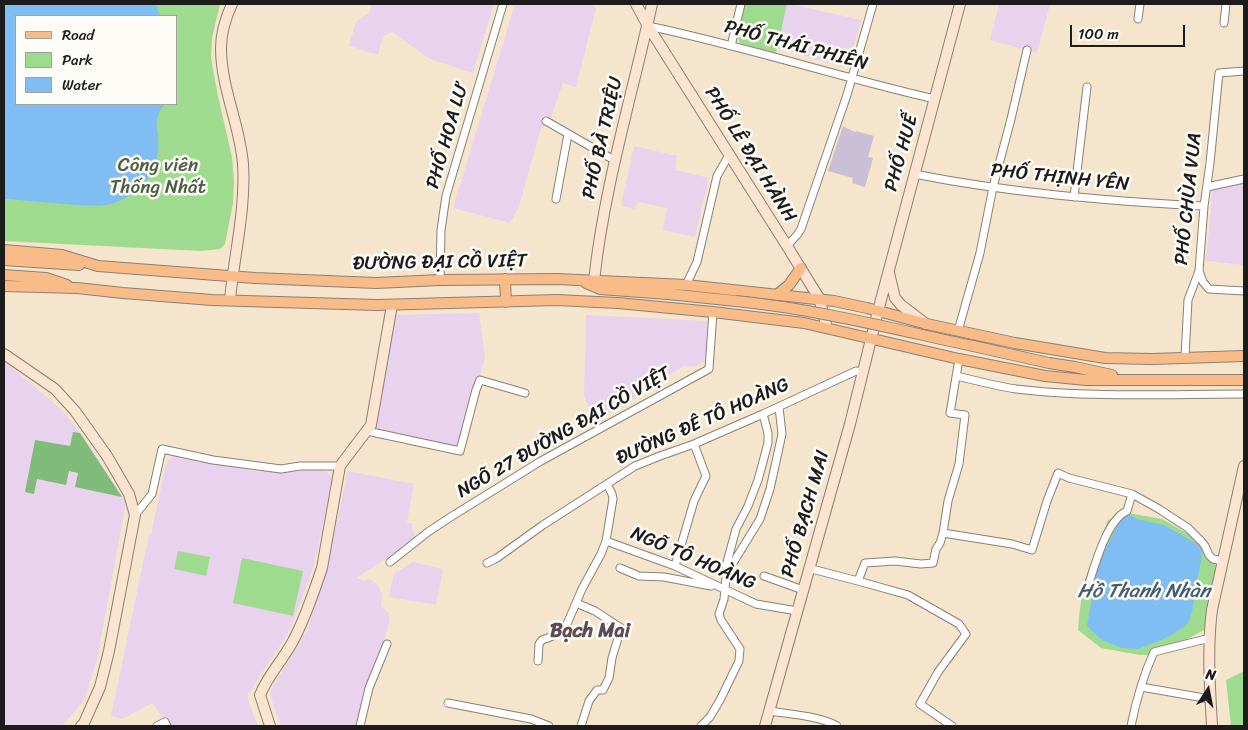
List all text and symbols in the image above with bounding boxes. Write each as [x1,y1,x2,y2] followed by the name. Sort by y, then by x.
[15,15,178,105] legend
[1073,15,1188,47] scale bar
[722,16,870,76] street label: PHỐ THÁI PHIÊN
[1078,21,1119,47] text: 100 m
[62,22,94,48] text: Road
[62,47,93,73] text: Park
[62,72,102,98] text: Water
[578,75,628,201] street label: PHỐ BÀ TRIỆU
[422,81,474,191] street label: PHỐ HOA LƯ
[699,83,801,227] street label: PHỐ LÊ ĐẠI HÀNH
[880,112,924,194] street label: PHỐ HUẾ
[1171,132,1207,266] street label: PHỐ CHÙA VUA
[110,155,206,199] park label: Công viên Thống Nhất
[990,159,1130,197] street label: PHỐ THỊNH YÊN
[353,250,527,276] street label: ĐƯỜNG ĐẠI CỒ VIỆT
[453,362,675,504] street label: NGÕ 27 ĐƯỜNG ĐẠI CỒ VIỆT
[613,374,793,470] street label: ĐƯỜNG ĐÊ TÔ HOÀNG
[777,448,835,580] street label: PHỐ BẠCH MAI
[627,522,759,596] street label: NGÕ TÔ HOÀNG
[1078,580,1210,604] water label: Hồ Thanh Nhàn
[550,620,630,644] district label: Bạch Mai
[1204,662,1218,688] text: N
[1183,665,1233,715] north arrow

